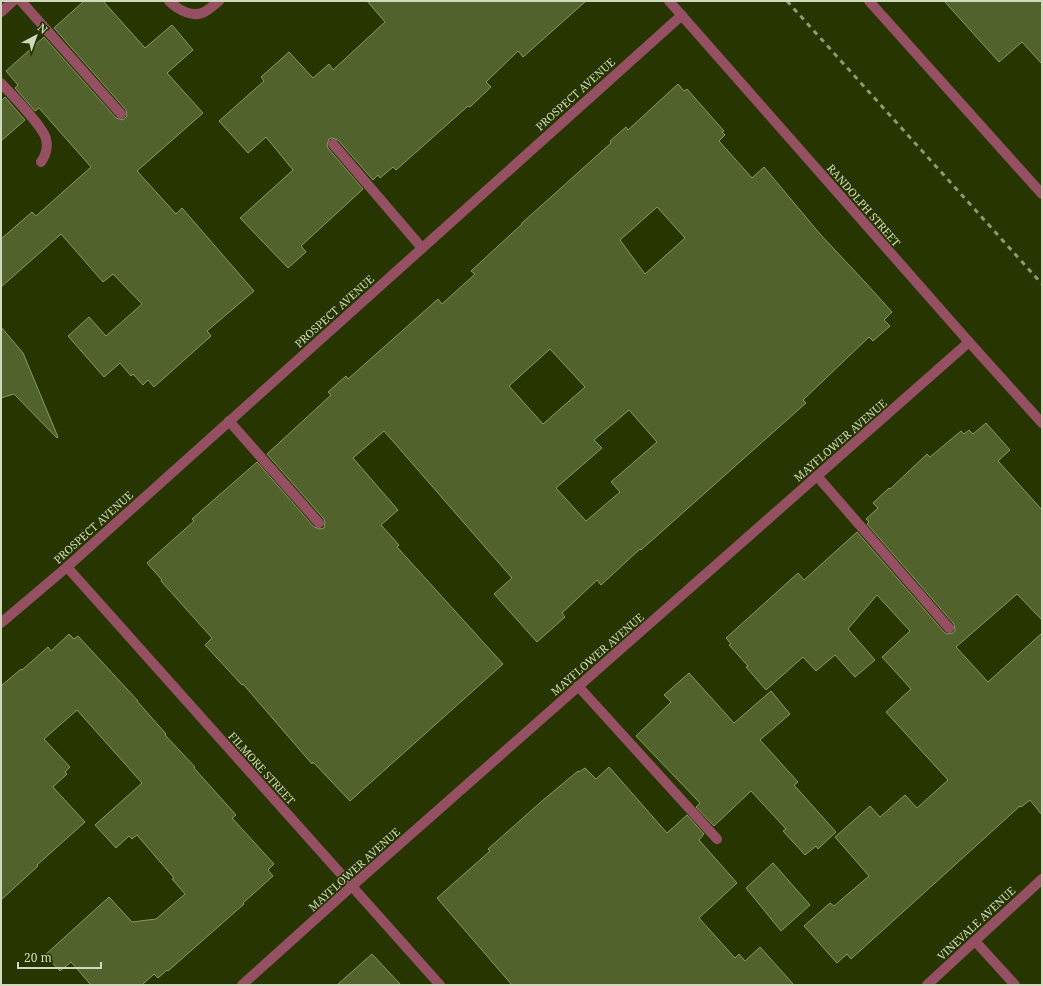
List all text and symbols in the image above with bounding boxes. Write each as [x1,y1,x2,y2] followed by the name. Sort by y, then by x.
[16,16,56,56] north arrow
[35,20,51,37] text: N
[532,54,618,134] street label: PROSPECT AVENUE
[824,161,904,250] street label: RANDOLPH STREET
[291,271,377,351] street label: PROSPECT AVENUE
[790,395,890,484] street label: MAYFLOWER AVENUE
[50,487,136,567] street label: PROSPECT AVENUE
[547,609,647,698] street label: MAYFLOWER AVENUE
[225,728,299,808] street label: FILMORE STREET
[305,824,403,914] street label: MAYFLOWER AVENUE
[934,883,1018,963] street label: VINEVALE AVENUE
[18,944,101,970] scale bar
[24,949,52,966] text: 20 m

